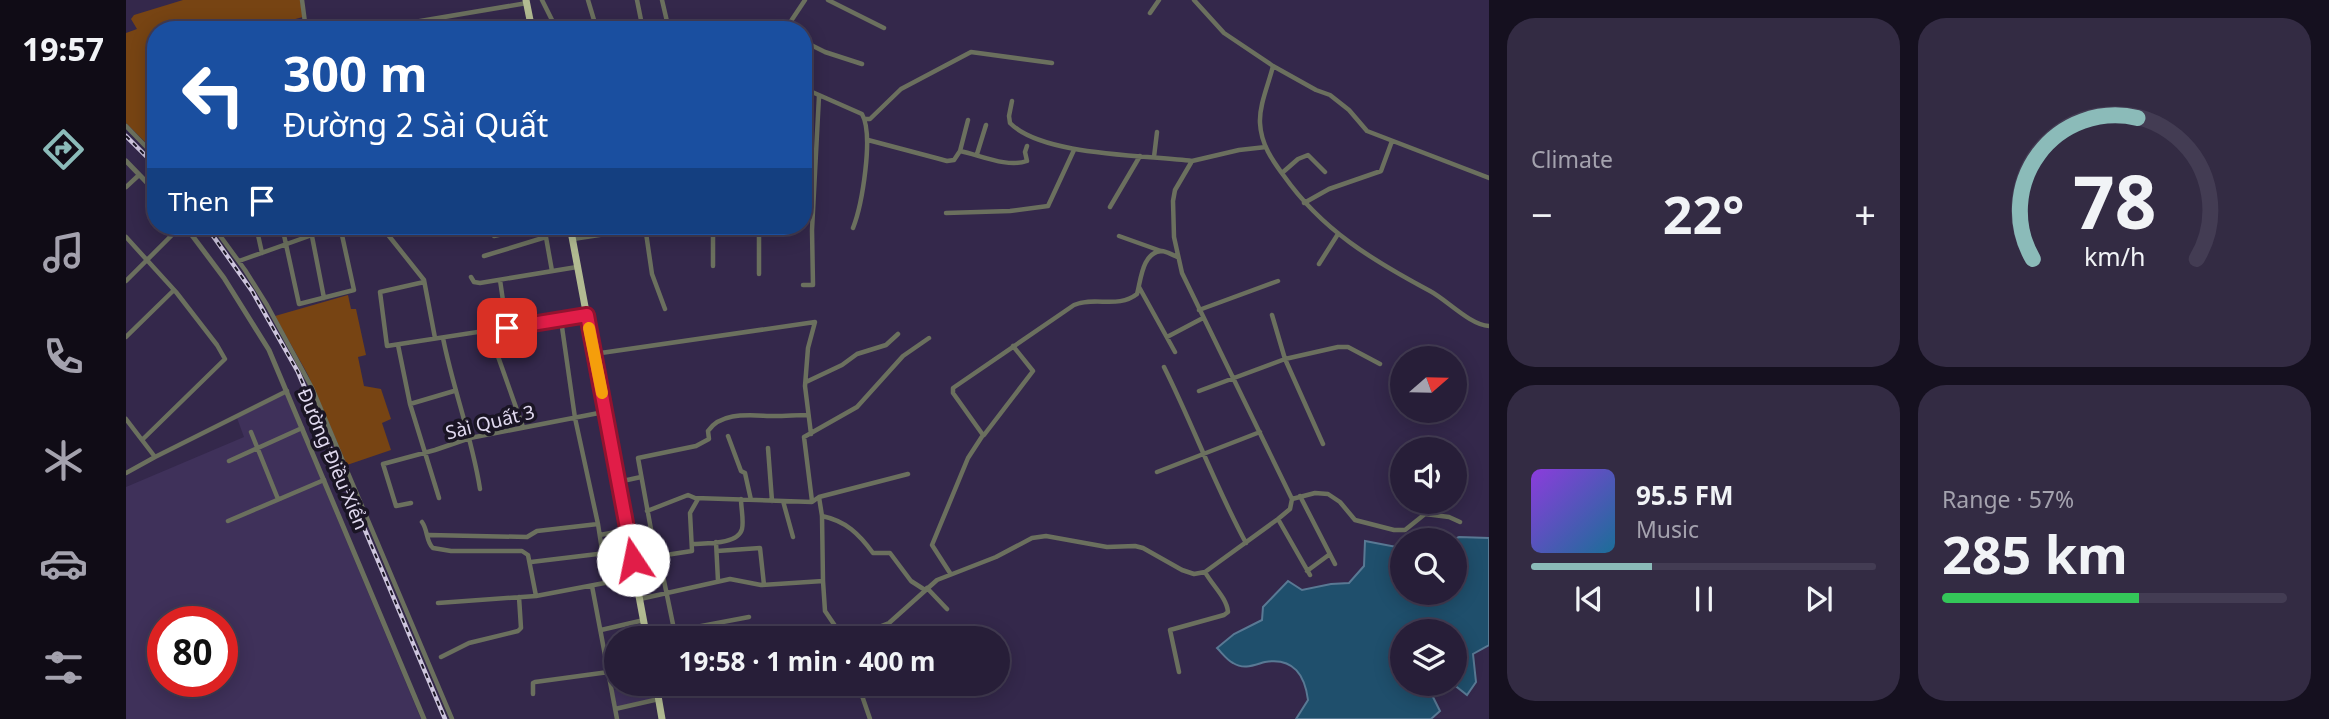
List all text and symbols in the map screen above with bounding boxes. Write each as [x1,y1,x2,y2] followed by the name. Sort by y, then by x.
[22,27,104,70] text: 19:57
[283,40,428,106] text: 300 m
[168,49,259,140] icon: left
[283,103,548,146] text: Đường 2 Sài Quất
[39,125,88,174] icon: directions
[1531,143,1613,175] text: Climate
[2073,151,2156,250] text: 78
[1663,178,1744,249] text: 22°
[243,182,281,220] icon: arrive
[168,183,229,219] text: Then
[1531,188,1553,240] text: −
[1854,188,1876,240] text: +
[39,228,88,277] icon: music
[2084,238,2145,272] text: km/h
[477,298,537,358] pin
[488,309,526,347] icon: arrive
[39,332,88,381] icon: phone
[1390,346,1466,424] north arrow
[1390,346,1467,696] map controls
[291,384,375,534] street label: Đường Điều Xiển
[443,398,537,446] street label: Sài Quất 3
[39,436,88,485] icon: climate
[1390,437,1467,514] button: sound
[1636,477,1733,513] text: 95.5 FM
[1942,483,2074,515] text: Range · 57%
[1636,513,1699,545] text: Music
[1942,518,2128,589] text: 285 km
[596,523,670,597] position arrow
[1390,528,1467,605] button: search
[39,539,88,588] icon: car
[1570,580,1608,618] icon: previous
[1685,580,1723,618] icon: pause
[1800,580,1838,618] icon: next
[147,606,238,697] speed limit sign: 80
[1390,619,1467,696] button: layers
[39,643,88,692] icon: filters
[679,643,935,679] text: 19:58 · 1 min · 400 m

